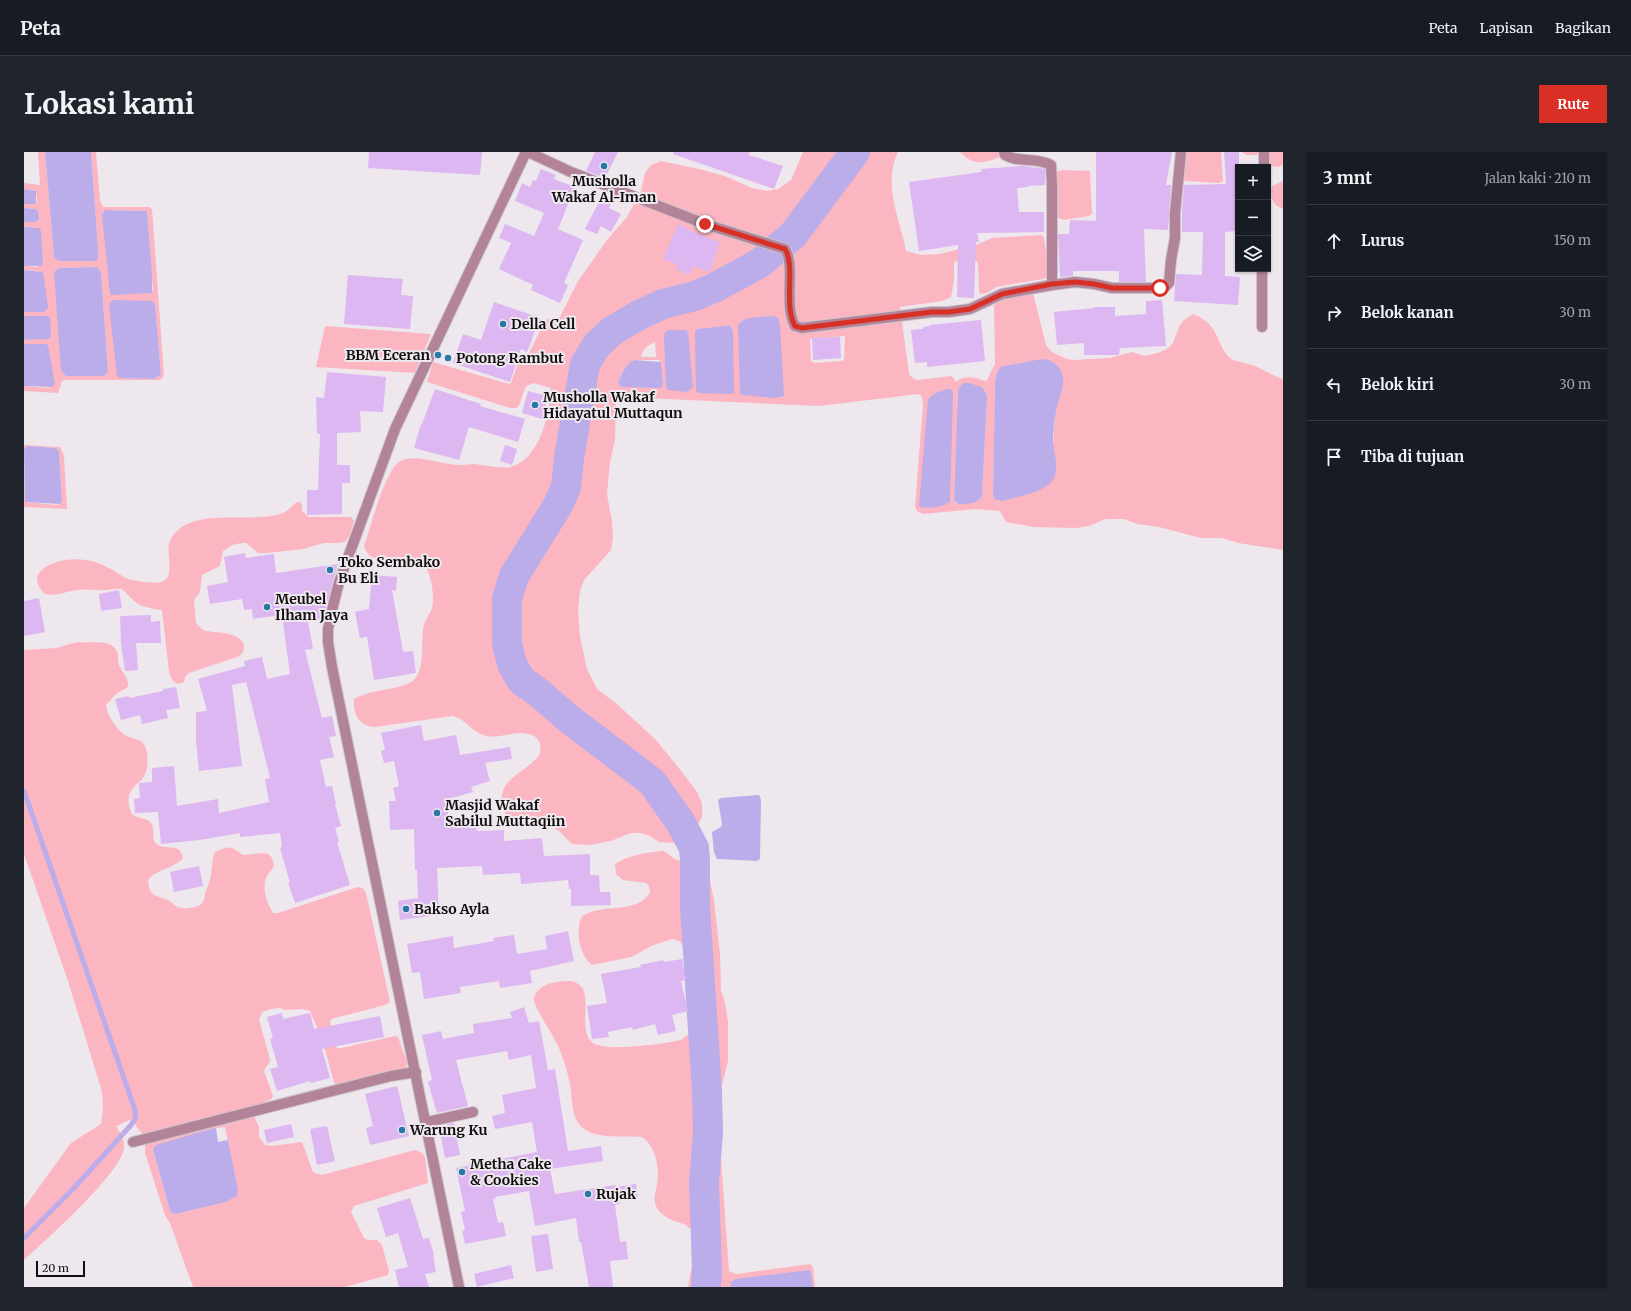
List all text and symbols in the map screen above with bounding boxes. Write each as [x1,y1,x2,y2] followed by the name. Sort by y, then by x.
[20,16,61,40] text: Peta
[1428,19,1458,37] text: Peta
[1480,19,1533,37] text: Lapisan
[1555,19,1611,37] text: Bagikan
[1539,85,1607,123] button: Rute
[24,86,194,122] text: Lokasi kami
[599,161,609,171] marker: Musholla Wakaf Al-Iman
[1235,164,1271,272] map controls
[1235,164,1271,200] button: +
[1323,167,1372,189] text: 3 mnt
[1484,170,1591,187] text: Jalan kaki · 210 m
[551,172,657,206] place label: Musholla Wakaf Al-Iman
[1235,200,1271,236] button: −
[696,215,714,233] route end
[1323,230,1345,252] icon: ahead
[1361,231,1404,250] text: Lurus
[1554,232,1591,249] text: 150 m
[1235,236,1271,272] button: layers
[1151,279,1169,297] route start
[1323,302,1345,324] icon: right
[1361,303,1454,322] text: Belok kanan
[1559,304,1591,321] text: 30 m
[511,315,576,333] place label: Della Cell
[498,319,508,329] marker: Della Cell
[346,346,430,364] place label: BBM Eceran
[456,349,564,367] place label: Potong Rambut
[433,350,443,360] marker: BBM Eceran
[443,353,453,363] marker: Potong Rambut
[1323,374,1345,396] icon: left
[1361,375,1434,394] text: Belok kiri
[1559,376,1591,393] text: 30 m
[543,388,683,422] place label: Musholla Wakaf Hidayatul Muttaqun
[530,400,540,410] marker: Musholla Wakaf Hidayatul Muttaqun
[1323,446,1345,468] icon: arrive
[1361,447,1464,466] text: Tiba di tujuan
[338,553,440,587] place label: Toko Sembako Bu Eli
[325,565,335,575] marker: Toko Sembako Bu Eli
[275,590,349,624] place label: Meubel Ilham Jaya
[262,602,272,612] marker: Meubel Ilham Jaya
[445,796,566,830] place label: Masjid Wakaf Sabilul Muttaqiin
[432,808,442,818] marker: Masjid Wakaf Sabilul Muttaqiin
[414,900,489,918] place label: Bakso Ayla
[401,904,411,914] marker: Bakso Ayla
[409,1121,487,1139] place label: Warung Ku
[397,1125,407,1135] marker: Warung Ku
[470,1155,552,1189] place label: Metha Cake & Cookies
[457,1167,467,1177] marker: Metha Cake & Cookies
[596,1185,637,1203] place label: Rujak
[583,1189,593,1199] marker: Rujak
[36,1259,85,1278] scale bar
[42,1261,69,1275] text: 20 m

